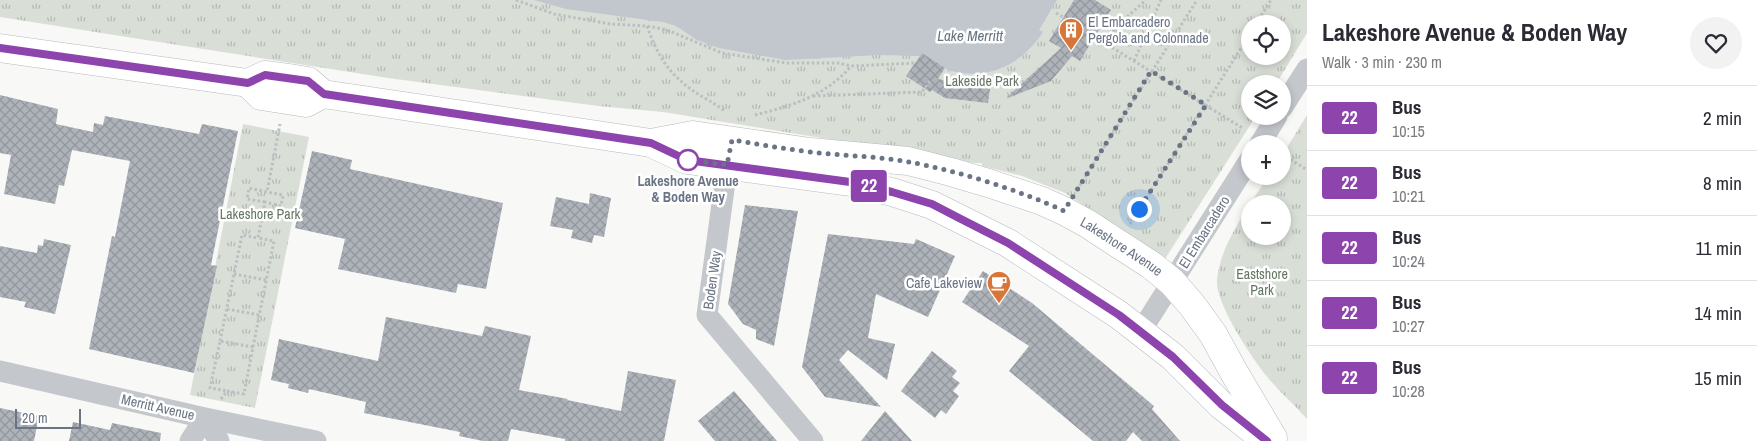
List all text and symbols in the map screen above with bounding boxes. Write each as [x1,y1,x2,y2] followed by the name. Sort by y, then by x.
[1088,13,1209,47] place label: El Embarcadero Pergola and Colonnade
[1241,15,1291,245] map controls
[1241,15,1291,65] button: locate
[1322,16,1627,48] text: Lakeshore Avenue & Boden Way
[1058,17,1084,51] building icon: El Embarcadero Pergola and Colonnade
[1690,17,1742,69] button: heart
[937,25,1003,46] water label: Lake Merritt
[1322,51,1442,73] text: Walk · 3 min · 230 m
[945,72,1019,90] park label: Lakeside Park
[1241,75,1291,125] button: layers
[1392,94,1421,120] text: Bus
[1341,105,1358,130] text: 22
[1703,105,1742,131] text: 2 min
[1392,120,1425,142] text: 10:15
[1241,135,1291,185] button: +
[677,149,699,171] marker: Lakeshore Avenue & Boden Way
[1392,159,1421,185] text: Bus
[846,170,892,202] line badge: 22
[1341,170,1358,195] text: 22
[1703,170,1742,196] text: 8 min
[637,172,739,206] place label: Lakeshore Avenue & Boden Way
[861,173,877,198] text: 22
[1392,185,1425,207] text: 10:21
[1175,192,1233,272] street label: El Embarcadero
[1241,195,1291,245] button: −
[1127,197,1152,222] your location
[220,205,300,223] park label: Lakeshore Park
[1077,213,1166,280] street label: Lakeshore Avenue
[1392,224,1421,250] text: Bus
[1341,235,1358,260] text: 22
[1696,235,1742,261] text: 11 min
[699,249,725,310] street label: Boden Way
[1392,250,1425,272] text: 10:24
[1236,265,1288,299] park label: Eastshore Park
[986,270,1012,304] cafe icon: Cafe Lakeview
[906,274,983,292] place label: Cafe Lakeview
[1392,289,1421,315] text: Bus
[1341,300,1358,325] text: 22
[1694,300,1742,326] text: 14 min
[1392,315,1425,337] text: 10:27
[1392,354,1421,380] text: Bus
[1341,365,1358,390] text: 22
[1694,365,1742,391] text: 15 min
[1392,380,1425,402] text: 10:28
[120,390,196,424] street label: Merritt Avenue
[15,406,81,429] scale bar
[22,409,48,427] text: 20 m

